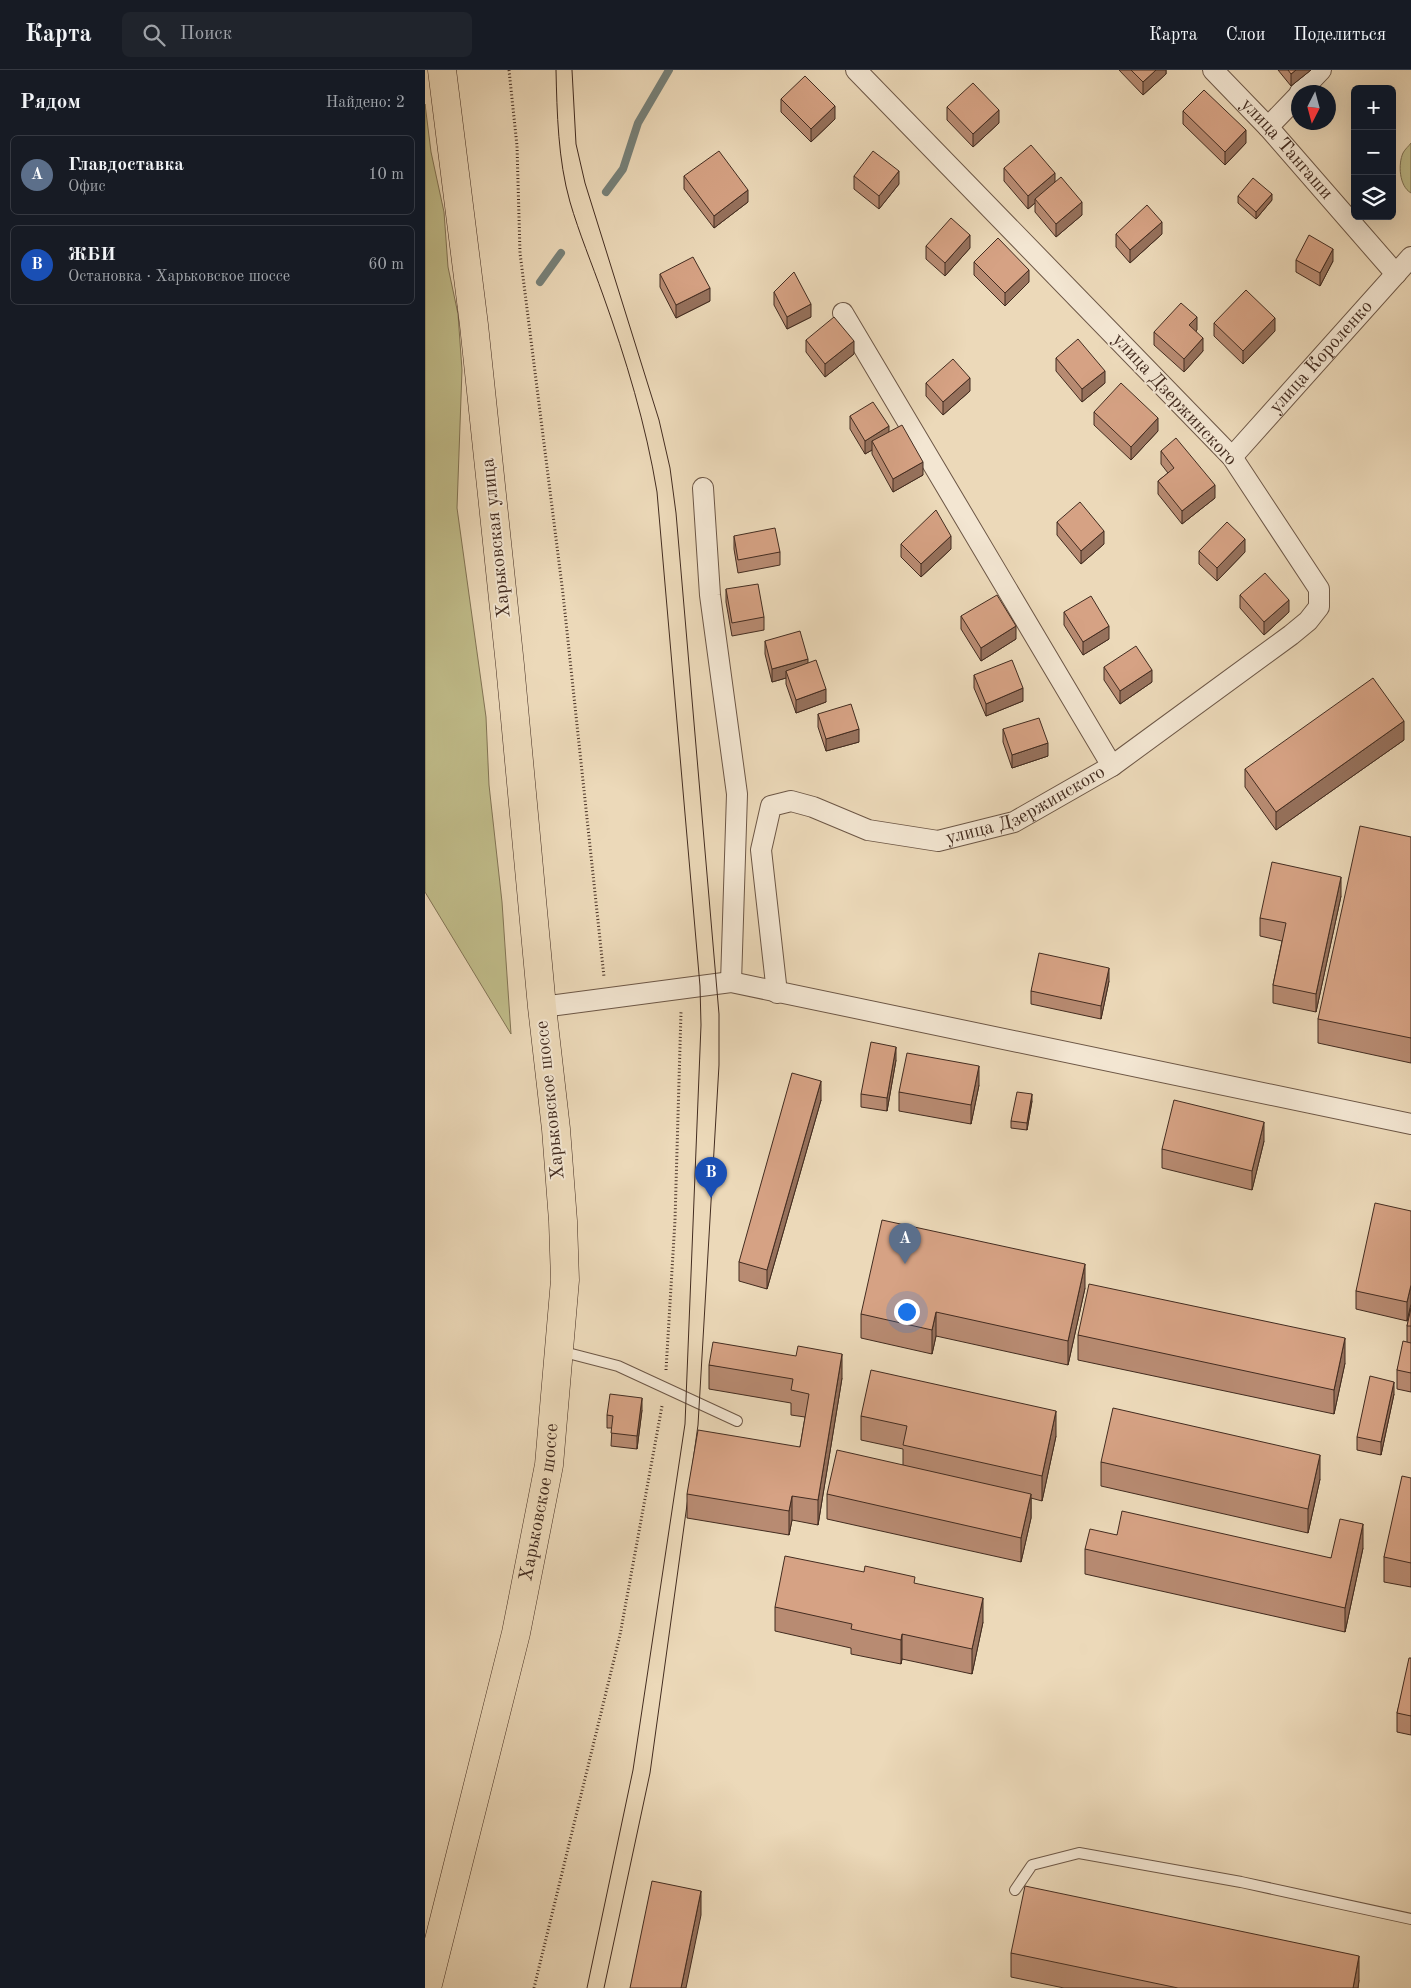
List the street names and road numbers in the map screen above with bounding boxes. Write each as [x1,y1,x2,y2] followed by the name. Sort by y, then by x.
[1237,95,1336,203] street label: улица Тангаши
[1266,297,1377,417] street label: улица Короленко
[1108,330,1240,470] street label: улица Дзержинского
[479,457,515,619] street label: Харьковская улица
[944,762,1108,848] street label: улица Дзержинского
[533,1019,569,1181] street label: Харьковское шоссе
[517,1422,562,1583] street label: Харьковское шоссе

